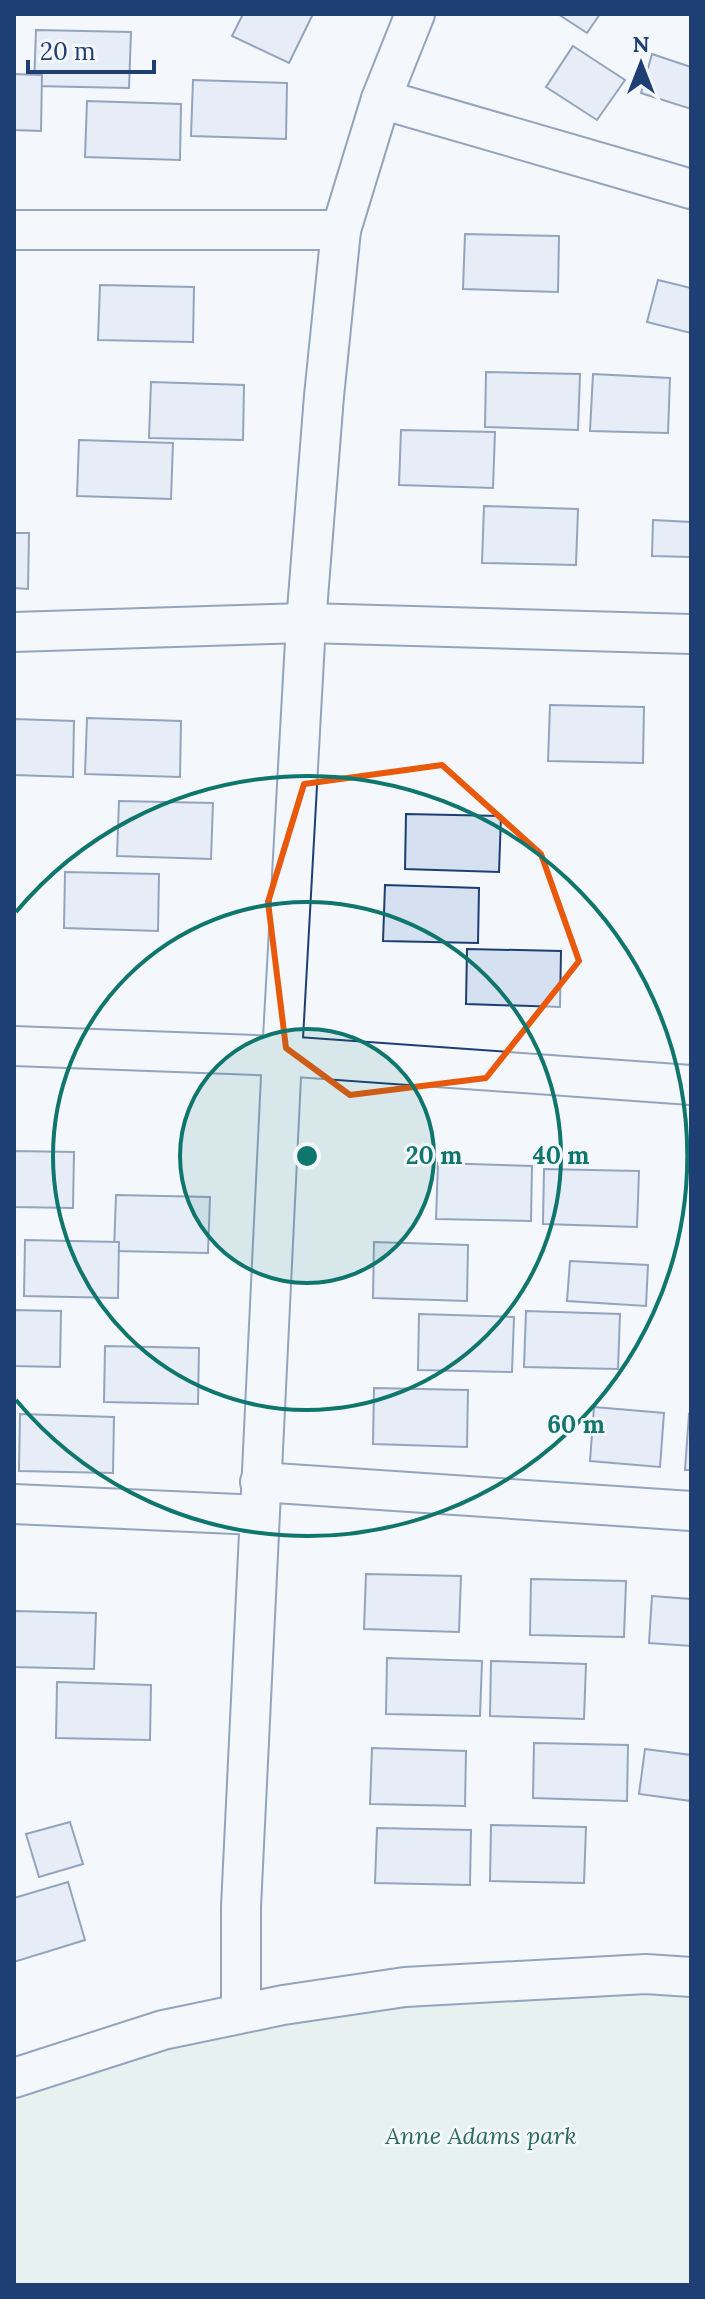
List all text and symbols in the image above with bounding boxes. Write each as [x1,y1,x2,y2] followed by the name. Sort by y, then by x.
[28,24,154,74] scale bar
[601,24,681,104] north arrow
[632,30,650,58] text: N
[40,36,96,67] text: 20 m
[406,1140,462,1171] text: 20 m
[533,1140,589,1171] text: 40 m
[293,1142,321,1170] centre of rings
[547,1409,605,1440] text: 60 m
[384,2120,577,2151] park label: Anne Adams park

